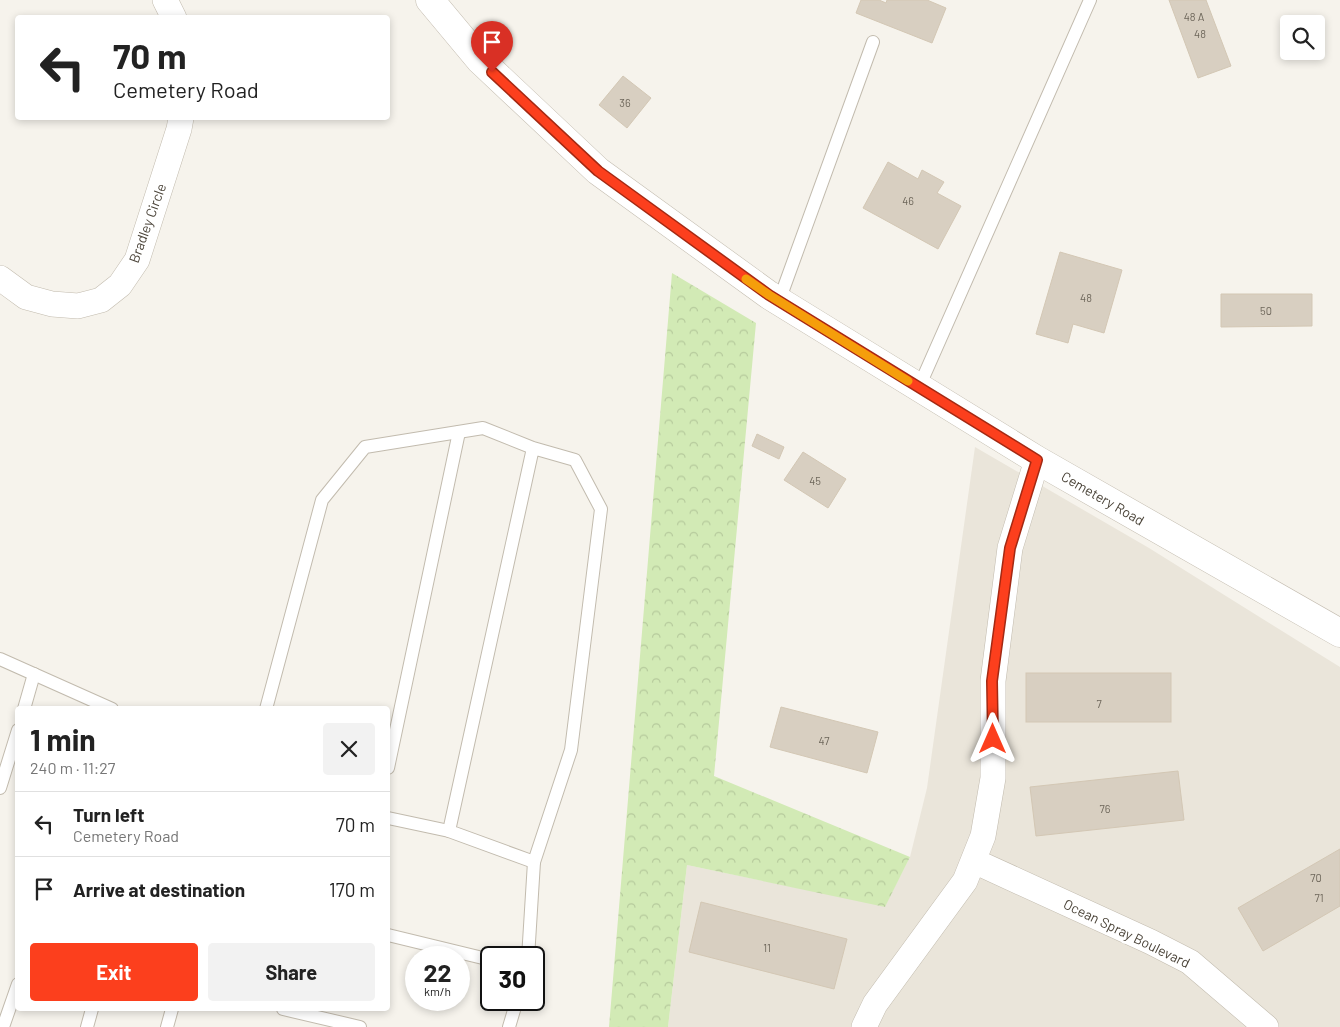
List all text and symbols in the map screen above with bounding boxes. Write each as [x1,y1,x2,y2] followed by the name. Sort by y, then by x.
[1184,10,1205,23] house number: 48 A
[1280,15,1325,60] map controls
[1280,15,1325,60] button: search
[471,21,513,72] pin
[1194,27,1206,40] house number: 48
[478,28,506,56] icon: arrive
[113,34,187,76] text: 70 m
[30,35,95,100] icon: left
[113,76,259,102] text: Cemetery Road
[619,96,631,109] house number: 36
[125,181,169,265] street label: Bradley Circle
[902,194,914,207] house number: 46
[1080,291,1092,304] house number: 48
[1260,304,1272,317] house number: 50
[1059,467,1147,529] street label: Cemetery Road
[809,474,821,487] house number: 45
[1096,697,1102,710] house number: 7
[966,712,1018,764] position arrow
[30,721,96,757] text: 1 min
[323,723,375,775] button: close
[819,734,829,747] house number: 47
[30,758,115,777] text: 240 m · 11:27
[1100,802,1111,815] house number: 76
[73,803,144,826] text: Turn left
[30,810,58,838] icon: left
[336,813,375,836] text: 70 m
[73,826,179,845] text: Cemetery Road
[1310,871,1322,884] house number: 70
[30,875,58,903] icon: arrive
[73,878,245,901] text: Arrive at destination
[329,878,375,901] text: 170 m
[1314,891,1324,904] house number: 71
[1061,895,1193,971] street label: Ocean Spray Boulevard
[763,941,771,954] house number: 11
[30,943,198,1001] button: Exit
[208,943,375,1001] button: Share
[480,946,545,1011] speed limit sign: 30
[423,957,452,987] text: 22
[424,984,451,998] text: km/h

